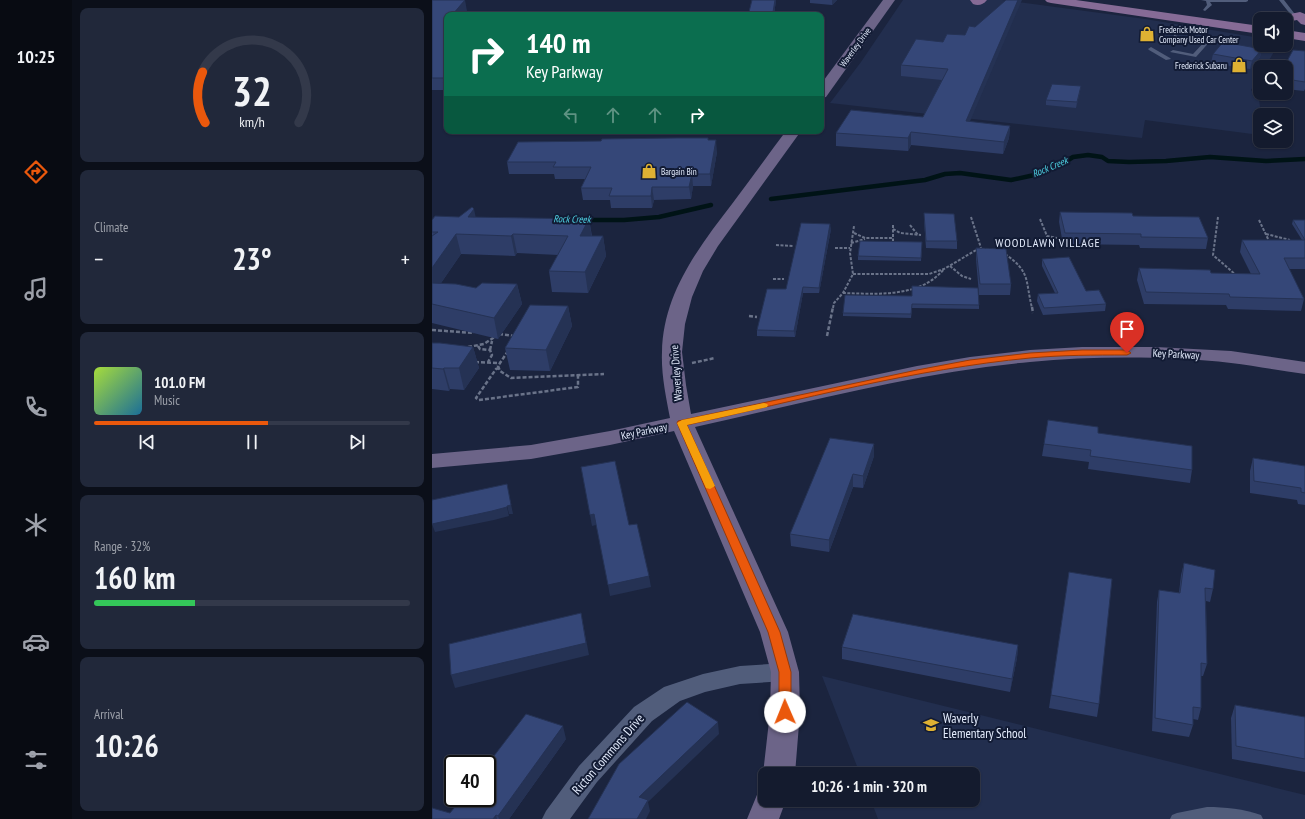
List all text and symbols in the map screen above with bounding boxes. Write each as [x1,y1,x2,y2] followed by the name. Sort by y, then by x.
[1253,12,1293,148] map controls
[1253,12,1293,52] button: sound
[526,24,590,61] text: 140 m
[1159,24,1239,45] place label: Frederick Motor Company Used Car Center
[837,25,873,69] street label: Waverley Drive
[1138,25,1156,43] shop icon: Frederick Motor Company Used Car Center
[460,28,512,80] icon: right
[17,45,55,68] text: 10:25
[1230,56,1248,74] shop icon: Frederick Subaru
[526,60,603,83] text: Key Parkway
[1175,60,1227,71] place label: Frederick Subaru
[1253,60,1293,100] button: search
[232,64,272,117] text: 32
[560,104,582,126] icon: left
[602,104,624,126] icon: ahead
[644,104,666,126] icon: ahead
[686,104,708,126] icon: right
[1253,108,1293,148] button: layers
[239,112,265,131] text: km/h
[1030,153,1071,180] water label: Rock Creek
[22,158,50,186] icon: directions
[640,162,658,180] shop icon: Bargain Bin
[661,166,697,177] place label: Bargain Bin
[553,212,592,226] water label: Rock Creek
[94,219,128,236] text: Climate
[995,235,1101,250] district label: WOODLAWN VILLAGE
[232,239,272,278] text: 23°
[94,245,103,273] text: −
[401,245,410,273] text: +
[22,275,50,303] icon: music
[1110,312,1144,353] pin
[1116,318,1138,340] icon: arrive
[667,344,685,402] street label: Waverley Drive
[1152,346,1201,362] street label: Key Parkway
[154,373,205,392] text: 101.0 FM
[154,392,180,409] text: Music
[22,393,50,421] icon: phone
[620,419,669,443] street label: Key Parkway
[136,431,158,453] icon: previous
[241,431,263,453] icon: pause
[346,431,368,453] icon: next
[22,511,50,539] icon: climate
[94,538,150,555] text: Range · 32%
[94,558,175,597] text: 160 km
[22,628,50,656] icon: car
[764,691,806,733] position arrow
[94,706,123,723] text: Arrival
[568,710,648,798] street label: Ricton Commons Drive
[943,710,1026,742] place label: Waverly Elementary School
[922,716,940,734] school or university icon: Waverly Elementary School
[94,726,159,765] text: 10:26
[22,746,50,774] icon: filters
[444,755,496,807] speed limit sign: 40
[811,777,927,796] text: 10:26 · 1 min · 320 m

